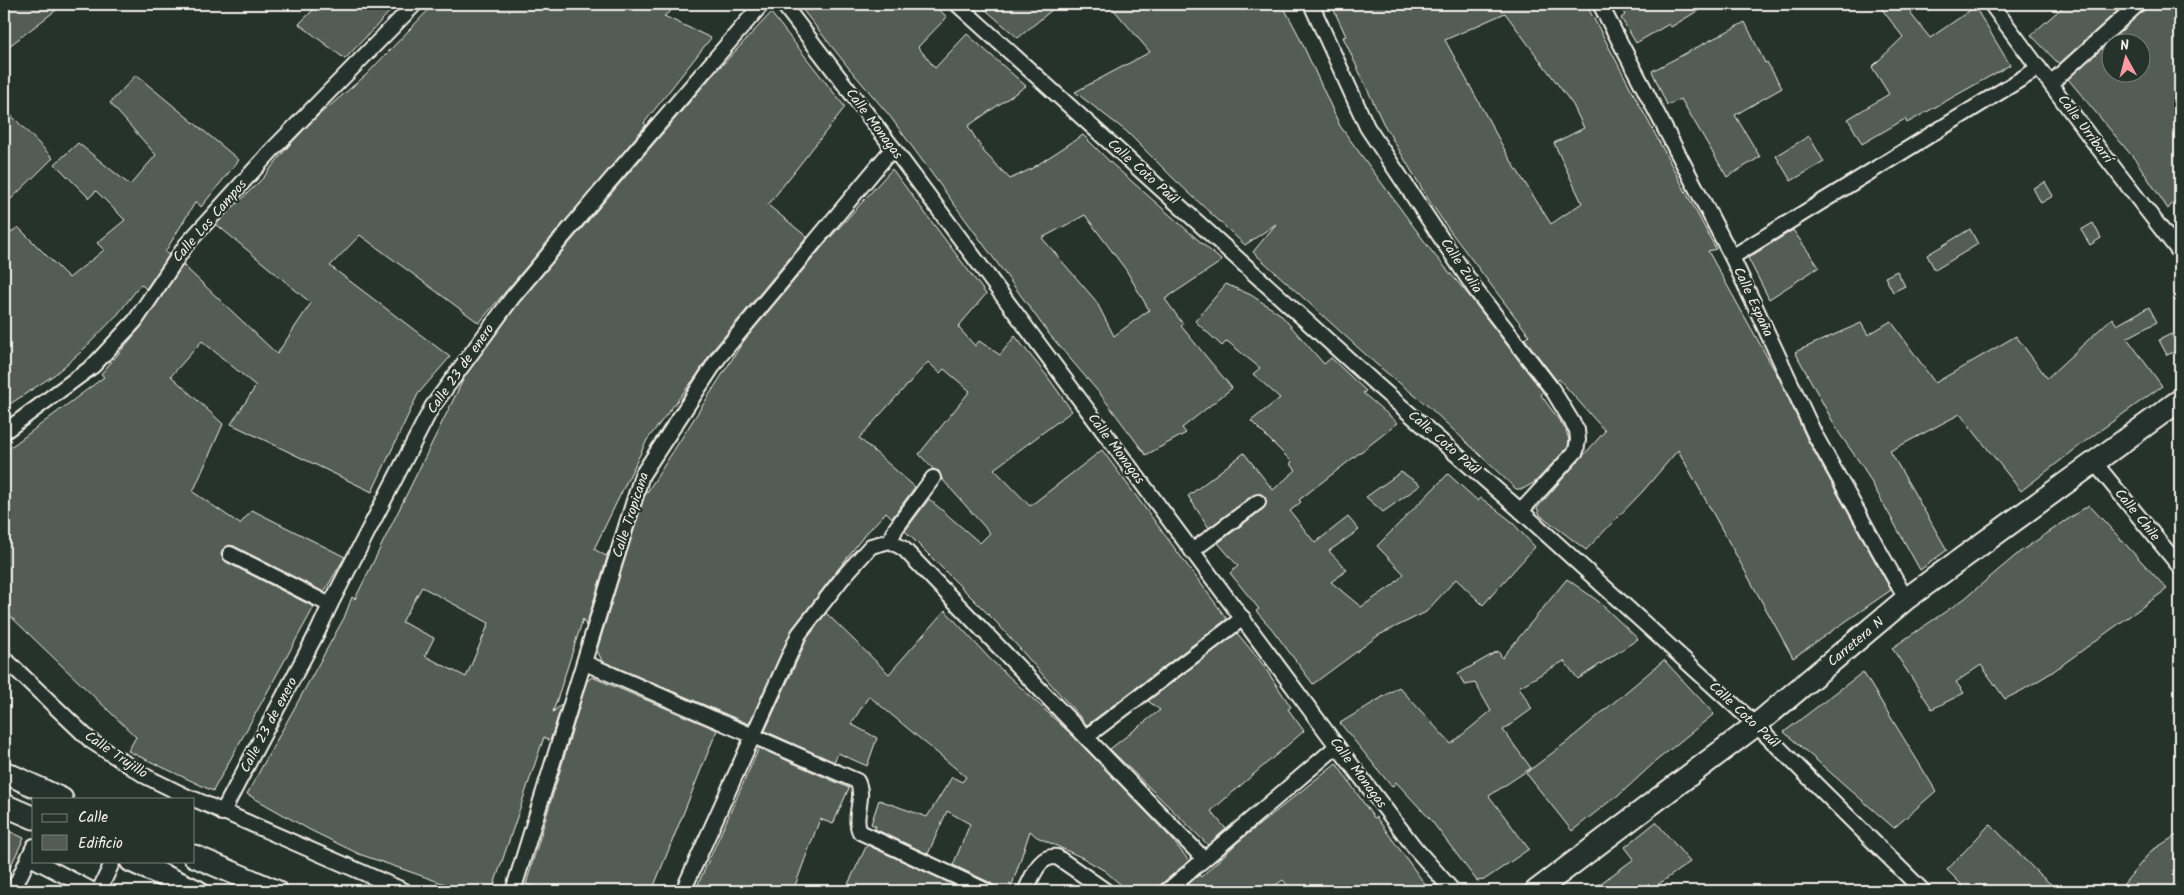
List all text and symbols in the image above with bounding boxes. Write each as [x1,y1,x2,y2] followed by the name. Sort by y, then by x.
[2102,32,2152,82] north arrow
[2119,35,2130,58] text: N
[840,84,908,164] street label: Calle Monagas
[2052,90,2120,170] street label: Calle Urribarrí
[1102,134,1184,211] street label: Calle Coto Paúl
[167,174,253,268] street label: Calle Los Campos
[1434,234,1488,298] street label: Calle Zulia
[1727,263,1779,341] street label: Calle España
[422,320,500,418] street label: Calle 23 de enero
[1403,405,1486,481] street label: Calle Coto Paúl
[1082,409,1150,489] street label: Calle Monagas
[607,469,655,561] street label: Calle Tropicana
[2109,484,2166,547] street label: Calle Chile
[1823,611,1890,672] street label: Carretera N
[235,673,303,777] street label: Calle 23 de enero
[1704,676,1785,754] street label: Calle Coto Paúl
[80,726,152,784] street label: Calle Trujillo
[1324,733,1392,813] street label: Calle Monagas
[32,798,195,862] legend
[78,806,108,830] text: Calle
[78,832,123,856] text: Edificio

